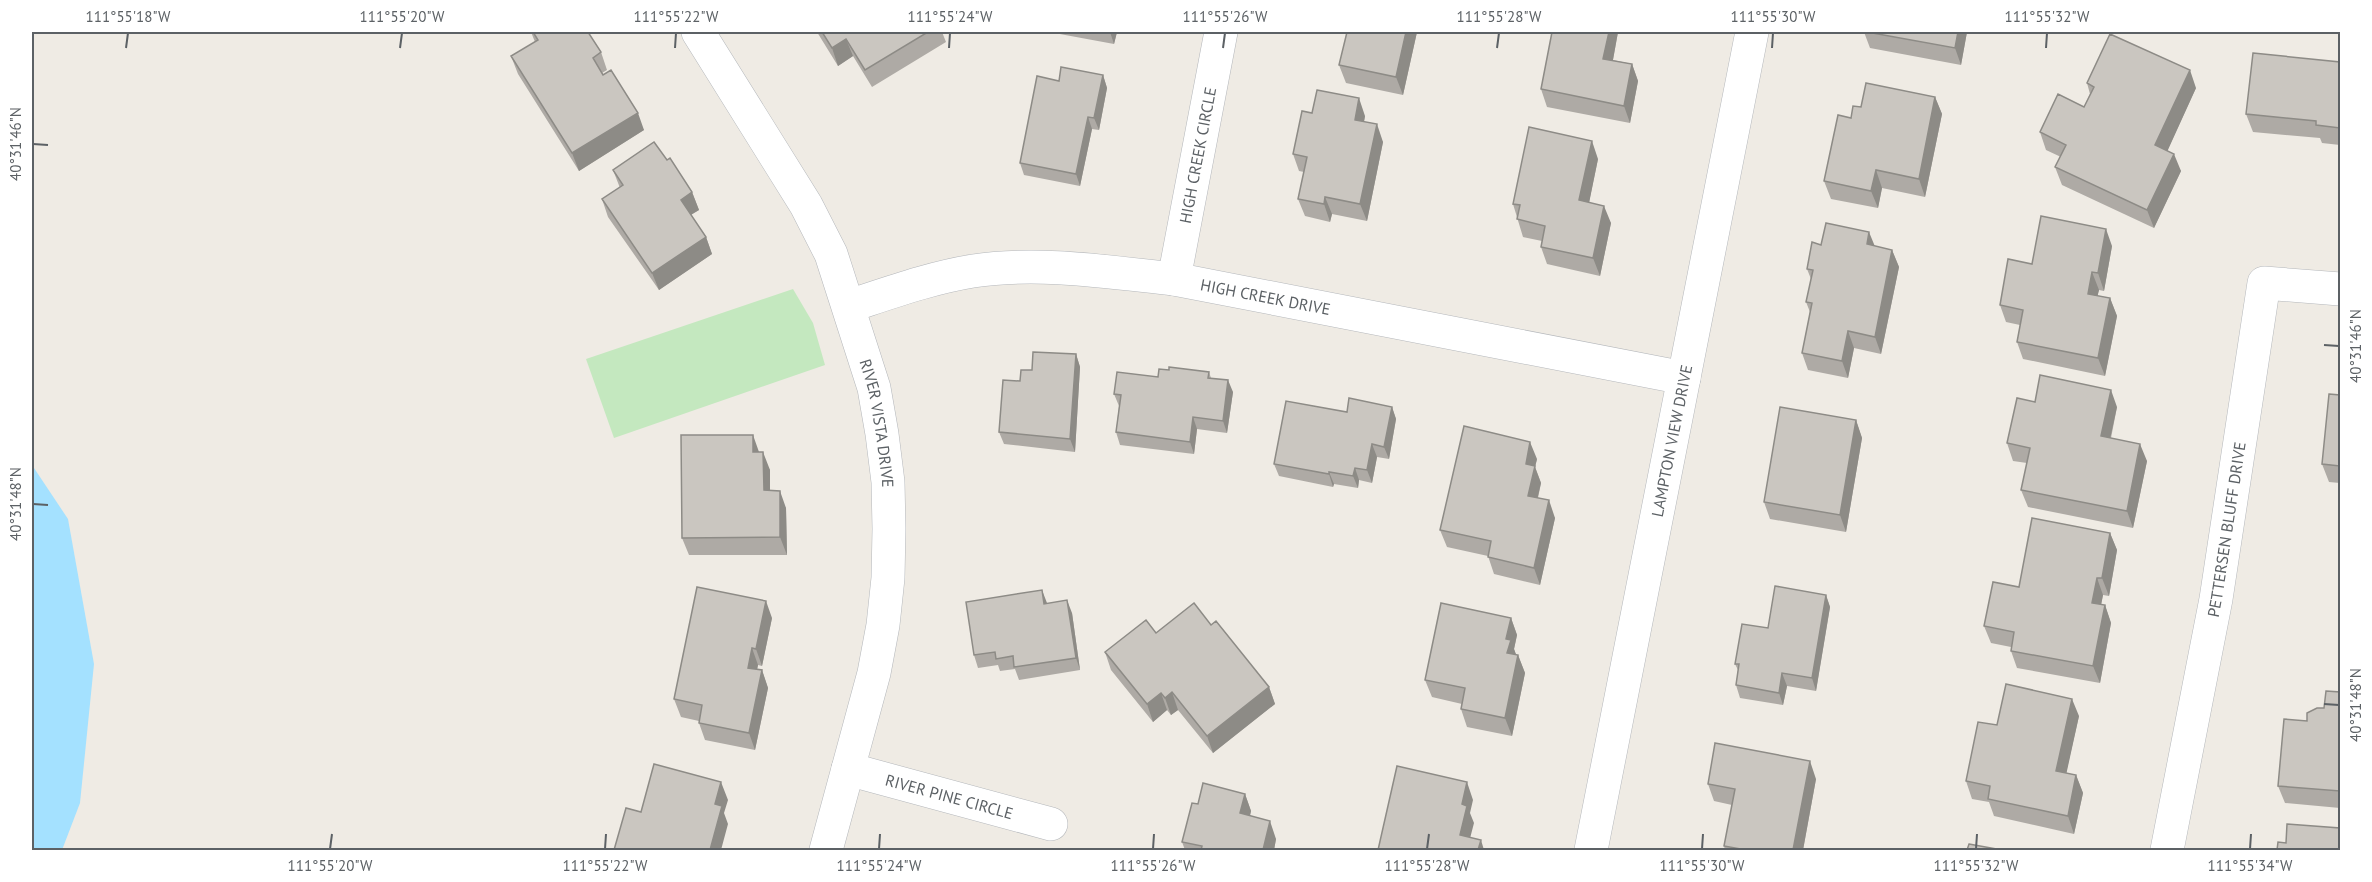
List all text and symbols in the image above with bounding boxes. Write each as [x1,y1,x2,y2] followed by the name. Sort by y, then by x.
[86,7,171,26] text: 111°55'18"W
[360,7,445,26] text: 111°55'20"W
[634,7,719,26] text: 111°55'22"W
[908,7,993,26] text: 111°55'24"W
[1183,7,1268,26] text: 111°55'26"W
[1457,7,1542,26] text: 111°55'28"W
[1731,7,1816,26] text: 111°55'30"W
[2005,7,2090,26] text: 111°55'32"W
[1175,85,1220,225] street label: HIGH CREEK CIRCLE
[6,107,25,181] text: 40°31'46"N
[1199,274,1332,319] street label: HIGH CREEK DRIVE
[2346,309,2365,383] text: 40°31'46"N
[855,356,898,488] street label: RIVER VISTA DRIVE
[1647,363,1696,519] street label: LAMPTON VIEW DRIVE
[2203,440,2250,619] street label: PETTERSEN BLUFF DRIVE
[6,467,25,541] text: 40°31'48"N
[2346,668,2365,742] text: 40°31'48"N
[883,770,1015,823] street label: RIVER PINE CIRCLE
[288,856,373,875] text: 111°55'20"W
[563,856,648,875] text: 111°55'22"W
[837,856,922,875] text: 111°55'24"W
[1111,856,1196,875] text: 111°55'26"W
[1385,856,1470,875] text: 111°55'28"W
[1660,856,1745,875] text: 111°55'30"W
[1934,856,2019,875] text: 111°55'32"W
[2208,856,2293,875] text: 111°55'34"W

